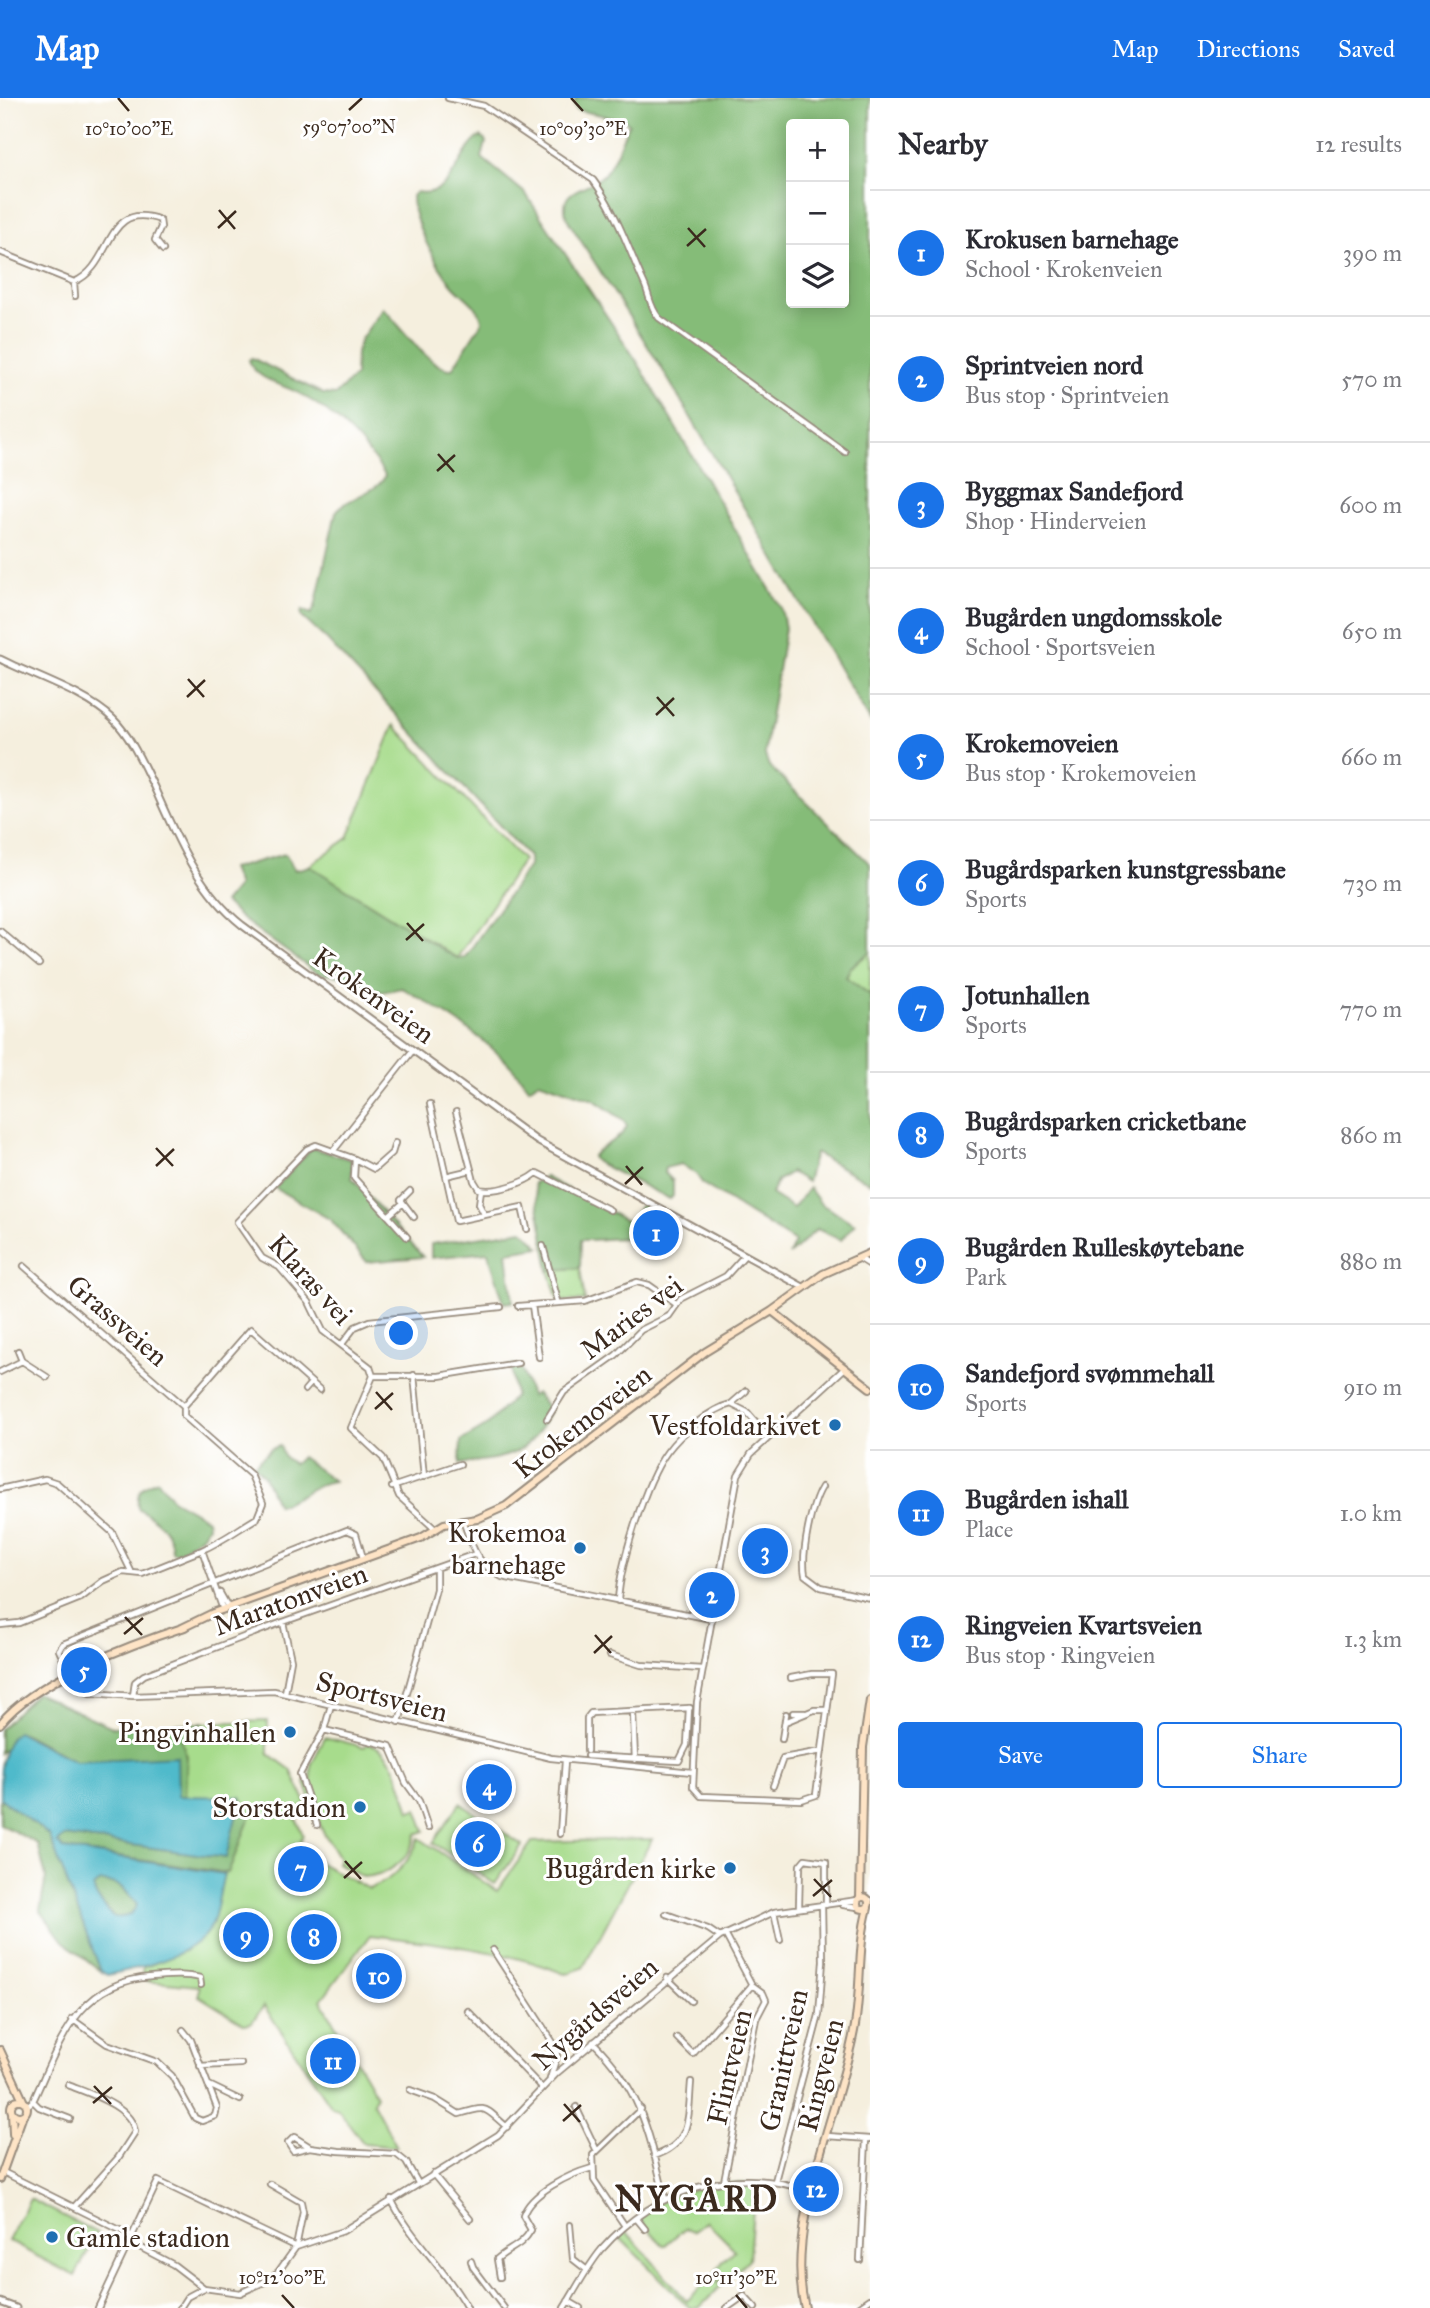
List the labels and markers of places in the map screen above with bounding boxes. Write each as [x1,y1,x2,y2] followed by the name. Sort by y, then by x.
[633,1207,679,1259] pin: 1
[649,1408,821,1443] place label: Vestfoldarkivet
[827,1417,843,1433] marker: Vestfoldarkivet
[448,1515,566,1582] place label: Krokemoa barnehage
[742,1525,788,1577] pin: 3
[572,1540,588,1556] marker: Krokemoa barnehage
[689,1569,735,1621] pin: 2
[61,1644,107,1696] pin: 5
[118,1715,276,1750] place label: Pingvinhallen
[282,1724,298,1740] marker: Pingvinhallen
[466,1761,512,1813] pin: 4
[212,1790,346,1825] place label: Storstadion
[352,1799,368,1815] marker: Storstadion
[455,1818,501,1870] pin: 6
[278,1843,324,1895] pin: 7
[545,1851,716,1886] place label: Bugården kirke
[722,1860,738,1876] marker: Bugården kirke
[223,1909,269,1961] pin: 9
[291,1911,337,1963] pin: 8
[356,1950,402,2002] pin: 10
[310,2035,356,2087] pin: 11
[793,2163,839,2215] pin: 12
[66,2220,230,2255] place label: Gamle stadion
[44,2229,60,2245] marker: Gamle stadion

